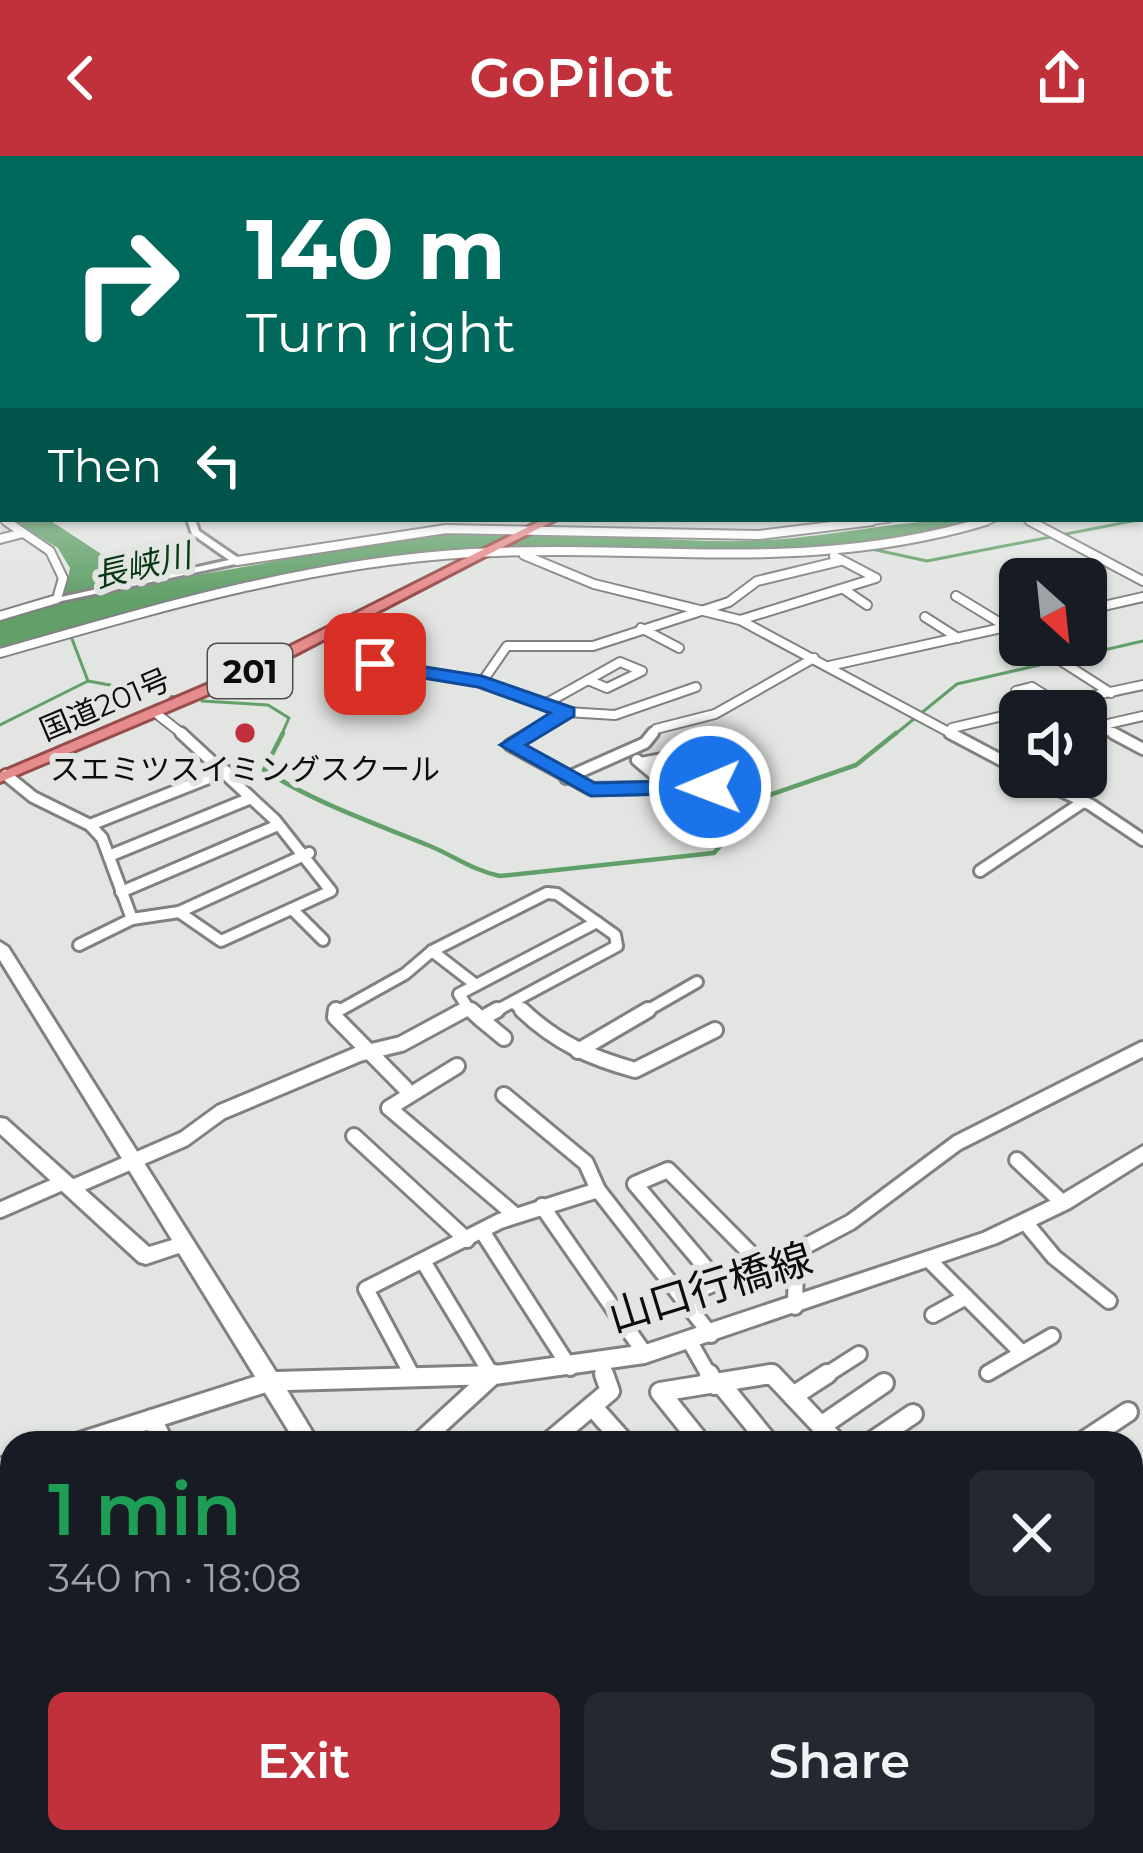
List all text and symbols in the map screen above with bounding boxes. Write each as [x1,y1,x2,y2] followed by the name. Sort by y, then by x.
[48,45,114,111] icon: back
[469,45,674,111] text: GoPilot
[1029,45,1095,111] icon: share
[246,198,506,300] text: 140 m
[48,204,204,360] icon: right
[246,300,516,366] text: Turn right
[186,432,252,498] icon: left
[48,438,162,493] text: Then
[89,534,198,596] water label: 長峡川
[999,558,1107,666] north arrow
[999,558,1107,798] map controls
[324,613,426,715] pin
[342,631,408,697] icon: arrive
[208,644,292,698] road number: 201
[34,661,175,748] street label: 国道201号
[999,690,1107,798] button: sound
[232,720,258,746] marker: スエミツスイミングスクール
[647,724,773,850] position arrow
[50,751,440,788] place label: スエミツスイミングスクール
[602,1231,818,1343] street label: 山口行橋線
[48,1465,241,1553] text: 1 min
[969,1470,1095,1596] button: close
[48,1554,301,1602] text: 340 m · 18:08
[48,1692,560,1830] button: Exit
[584,1692,1095,1830] button: Share

